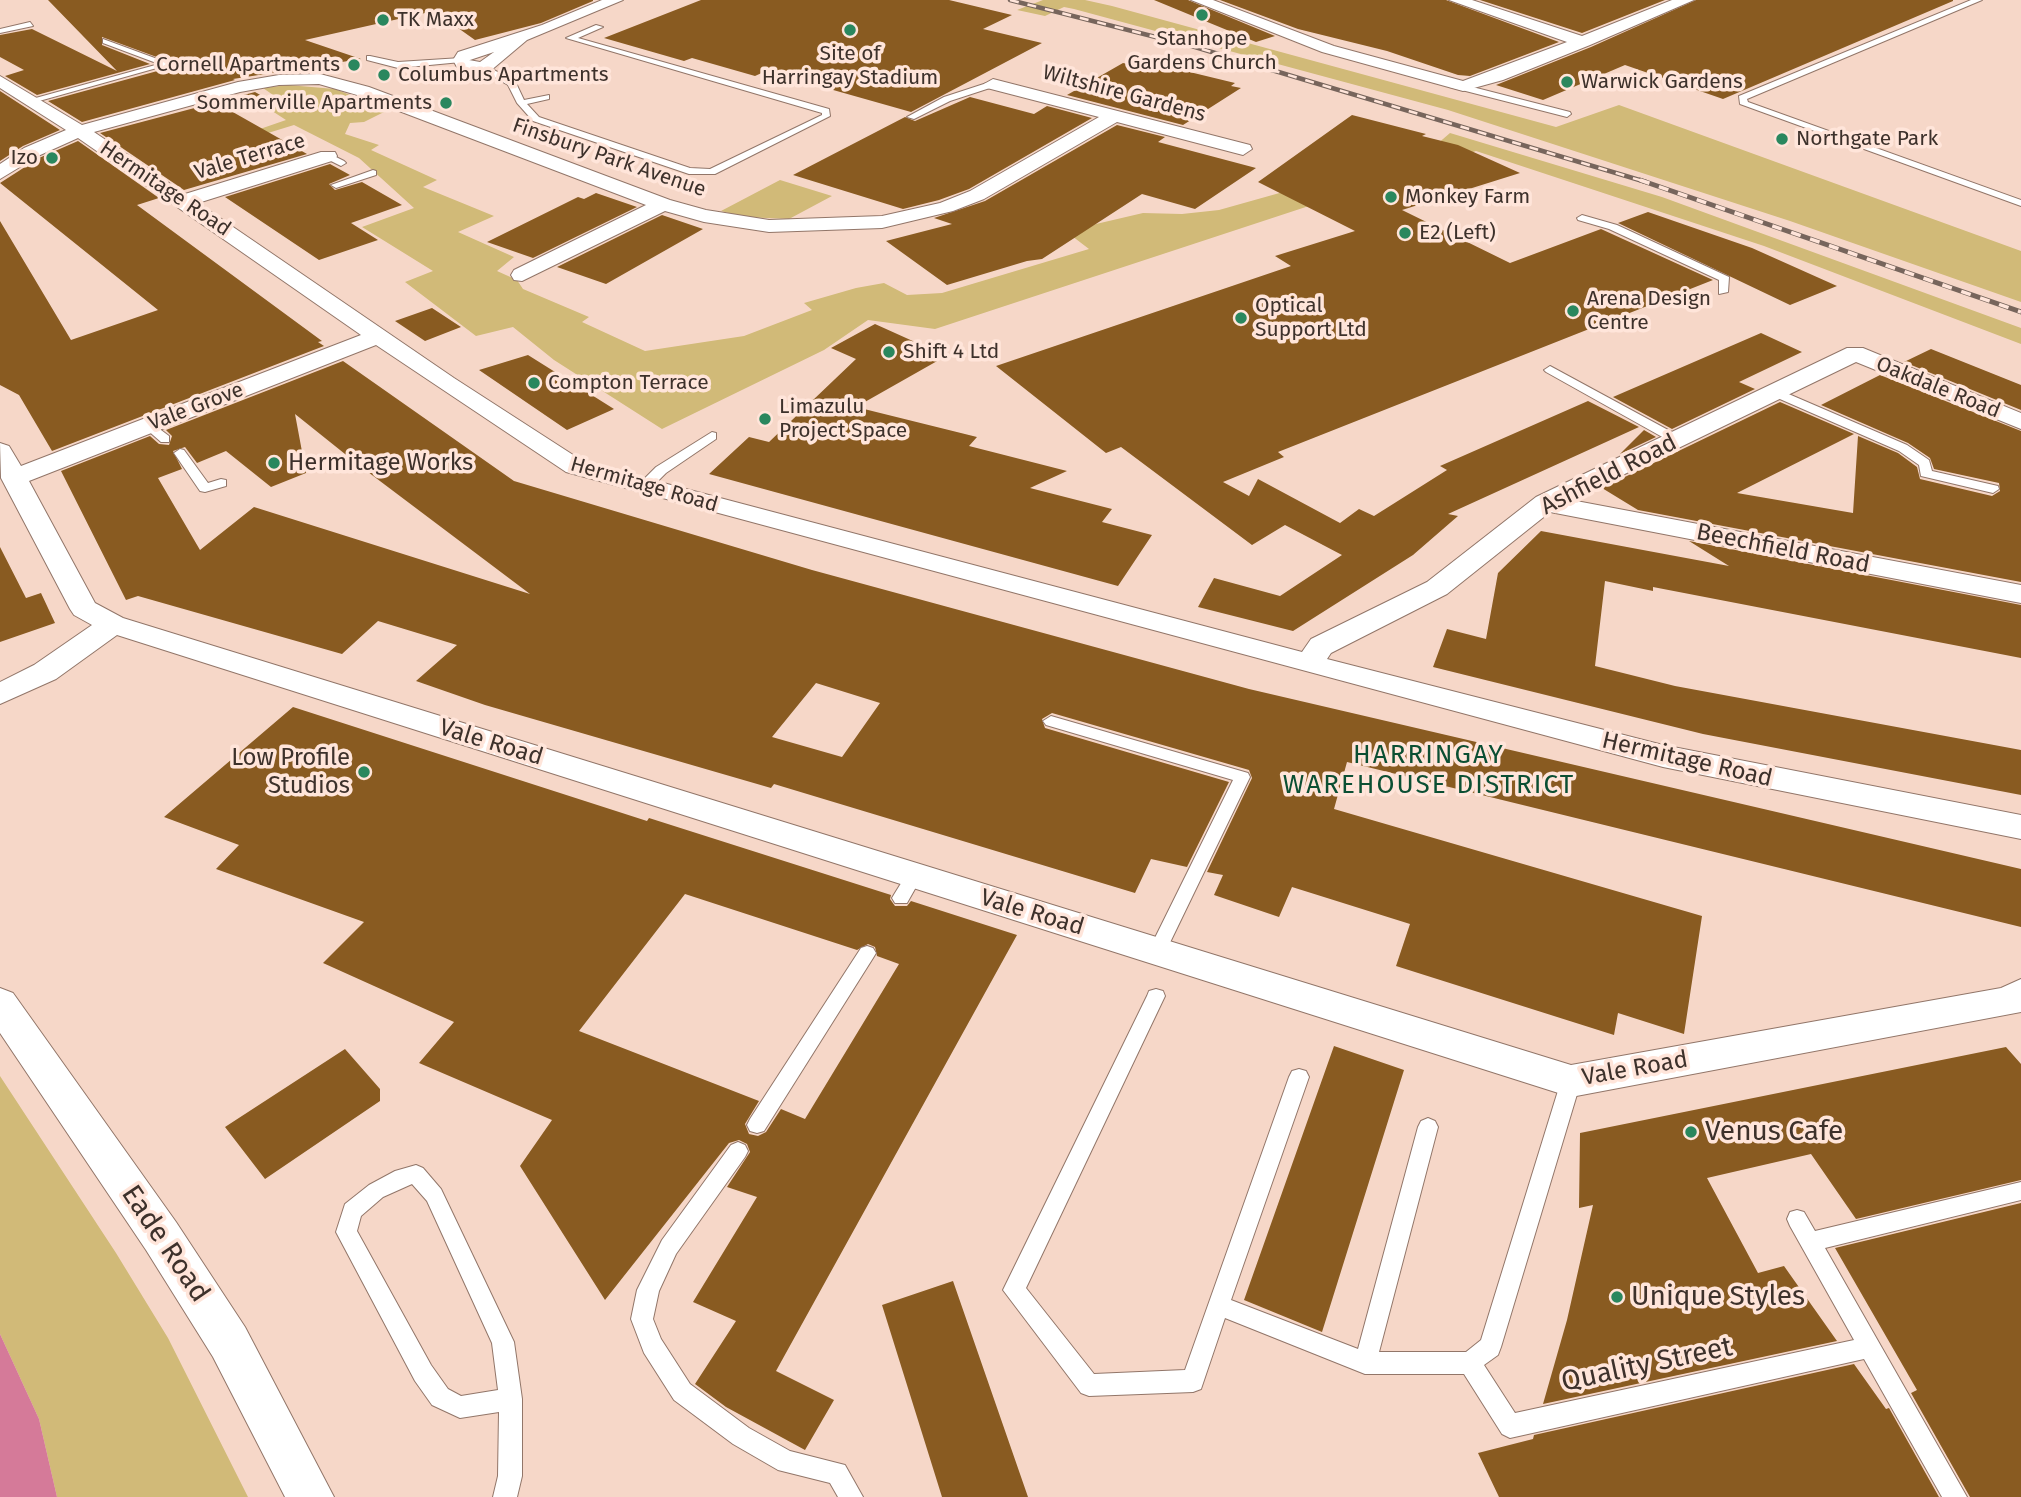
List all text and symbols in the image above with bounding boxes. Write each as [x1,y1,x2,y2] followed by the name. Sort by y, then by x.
[397,7,474,33] place label: TK Maxx
[1194,7,1210,23] marker: Stanhope Gardens Church
[375,12,391,28] marker: TK Maxx
[842,22,858,38] marker: Site of Harringay Stadium
[1127,26,1277,76] place label: Stanhope Gardens Church
[762,41,938,91] place label: Site of Harringay Stadium
[156,52,340,78] place label: Cornell Apartments
[346,57,362,73] marker: Cornell Apartments
[1040,60,1208,128] street label: Wiltshire Gardens
[398,62,609,88] place label: Columbus Apartments
[376,67,392,83] marker: Columbus Apartments
[1581,69,1743,95] place label: Warwick Gardens
[1559,74,1575,90] marker: Warwick Gardens
[197,90,432,116] place label: Sommerville Apartments
[438,95,454,111] marker: Sommerville Apartments
[509,113,709,203] street label: Finsbury Park Avenue
[1796,126,1938,152] place label: Northgate Park
[192,128,308,186] street label: Vale Terrace
[1774,131,1790,147] marker: Northgate Park
[95,136,235,242] street label: Hermitage Road
[11,145,38,171] place label: Izo
[44,150,60,166] marker: Izo
[1405,184,1530,210] place label: Monkey Farm
[1383,189,1399,205] marker: Monkey Farm
[1419,220,1496,246] place label: E2 (Left)
[1397,225,1413,241] marker: E2 (Left)
[1587,286,1711,336] place label: Arena Design Centre
[1255,293,1367,343] place label: Optical Support Ltd
[1565,303,1581,319] marker: Arena Design Centre
[1233,310,1249,326] marker: Optical Support Ltd
[903,339,999,365] place label: Shift 4 Ltd
[881,344,897,360] marker: Shift 4 Ltd
[1872,352,2004,424] street label: Oakdale Road
[548,370,709,396] place label: Compton Terrace
[526,375,542,391] marker: Compton Terrace
[145,377,247,437] street label: Vale Grove
[779,394,907,444] place label: Limazulu Project Space
[757,411,773,427] marker: Limazulu Project Space
[1536,428,1682,522] street label: Ashfield Road
[288,449,473,477] place label: Hermitage Works
[567,452,721,518] street label: Hermitage Road
[266,455,282,471] marker: Hermitage Works
[1694,518,1872,580] street label: Beechfield Road
[436,714,546,772] street label: Vale Road
[1599,726,1775,794] street label: Hermitage Road
[1285,740,1573,802] district label: HARRINGAY WAREHOUSE DISTRICT
[231,744,350,800] place label: Low Profile Studios
[356,764,372,780] marker: Low Profile Studios
[977,884,1087,942] street label: Vale Road
[1580,1046,1690,1092] street label: Vale Road
[1705,1115,1843,1149] place label: Venus Cafe
[1683,1124,1699,1140] marker: Venus Cafe
[114,1179,216,1309] street label: Eade Road
[1631,1280,1805,1314] place label: Unique Styles
[1609,1289,1625,1305] marker: Unique Styles
[1558,1330,1736,1400] street label: Quality Street

